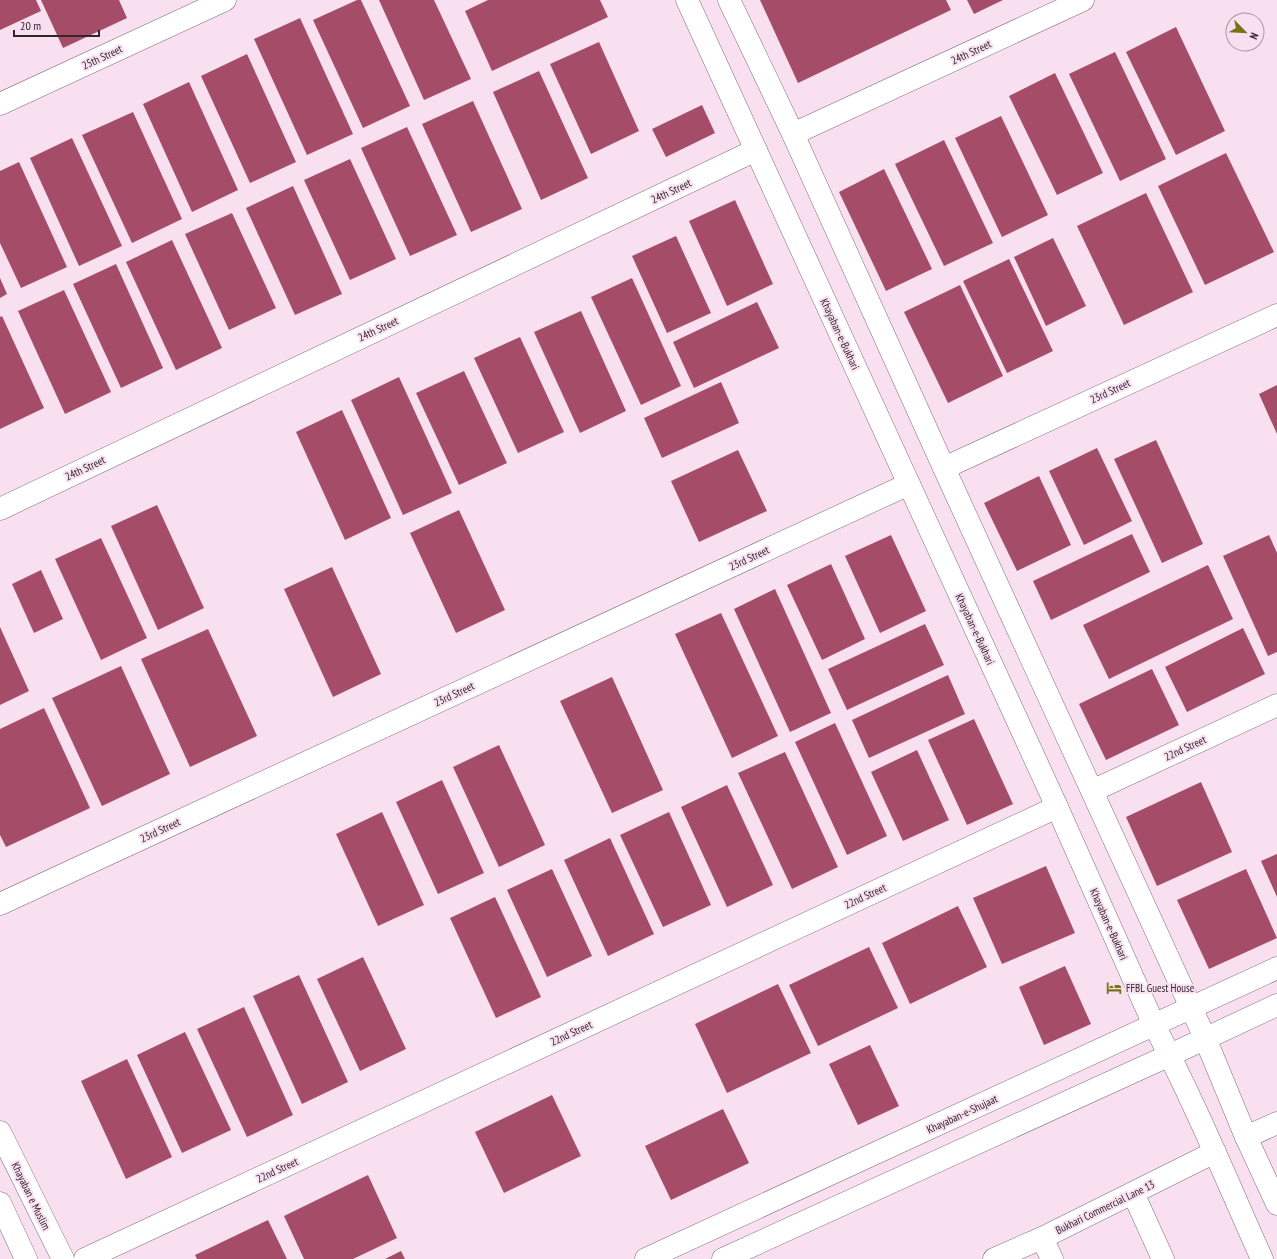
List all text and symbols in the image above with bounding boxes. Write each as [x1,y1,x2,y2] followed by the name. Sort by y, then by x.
[14,12,99,38] scale bar
[1225,12,1265,52] north arrow
[20,18,41,33] text: 20 m
[1247,31,1262,42] text: N
[949,37,993,67] street label: 24th Street
[80,42,124,72] street label: 25th Street
[649,176,693,206] street label: 24th Street
[817,296,863,372] street label: Khayaban-e-Bukhari
[356,314,400,344] street label: 24th Street
[1088,376,1132,406] street label: 23rd Street
[63,453,107,483] street label: 24th Street
[727,543,771,573] street label: 23rd Street
[952,591,998,667] street label: Khayaban-e-Bukhari
[432,679,476,709] street label: 23rd Street
[1162,732,1208,764] street label: 22nd Street
[138,815,182,845] street label: 23rd Street
[842,880,888,912] street label: 22nd Street
[1087,886,1131,962] street label: Khayaban-e-Bukhari
[1105,979,1123,997] hotel icon: FFBL Guest House
[1126,981,1195,995] place label: FFBL Guest House
[548,1017,594,1049] street label: 22nd Street
[924,1091,1000,1137] street label: Khayaban-e-Shujaat
[254,1154,300,1186] street label: 22nd Street
[8,1160,54,1232] street label: Khayaban e Muslim
[1053,1177,1157,1237] street label: Bukhari Commercial Lane 13

